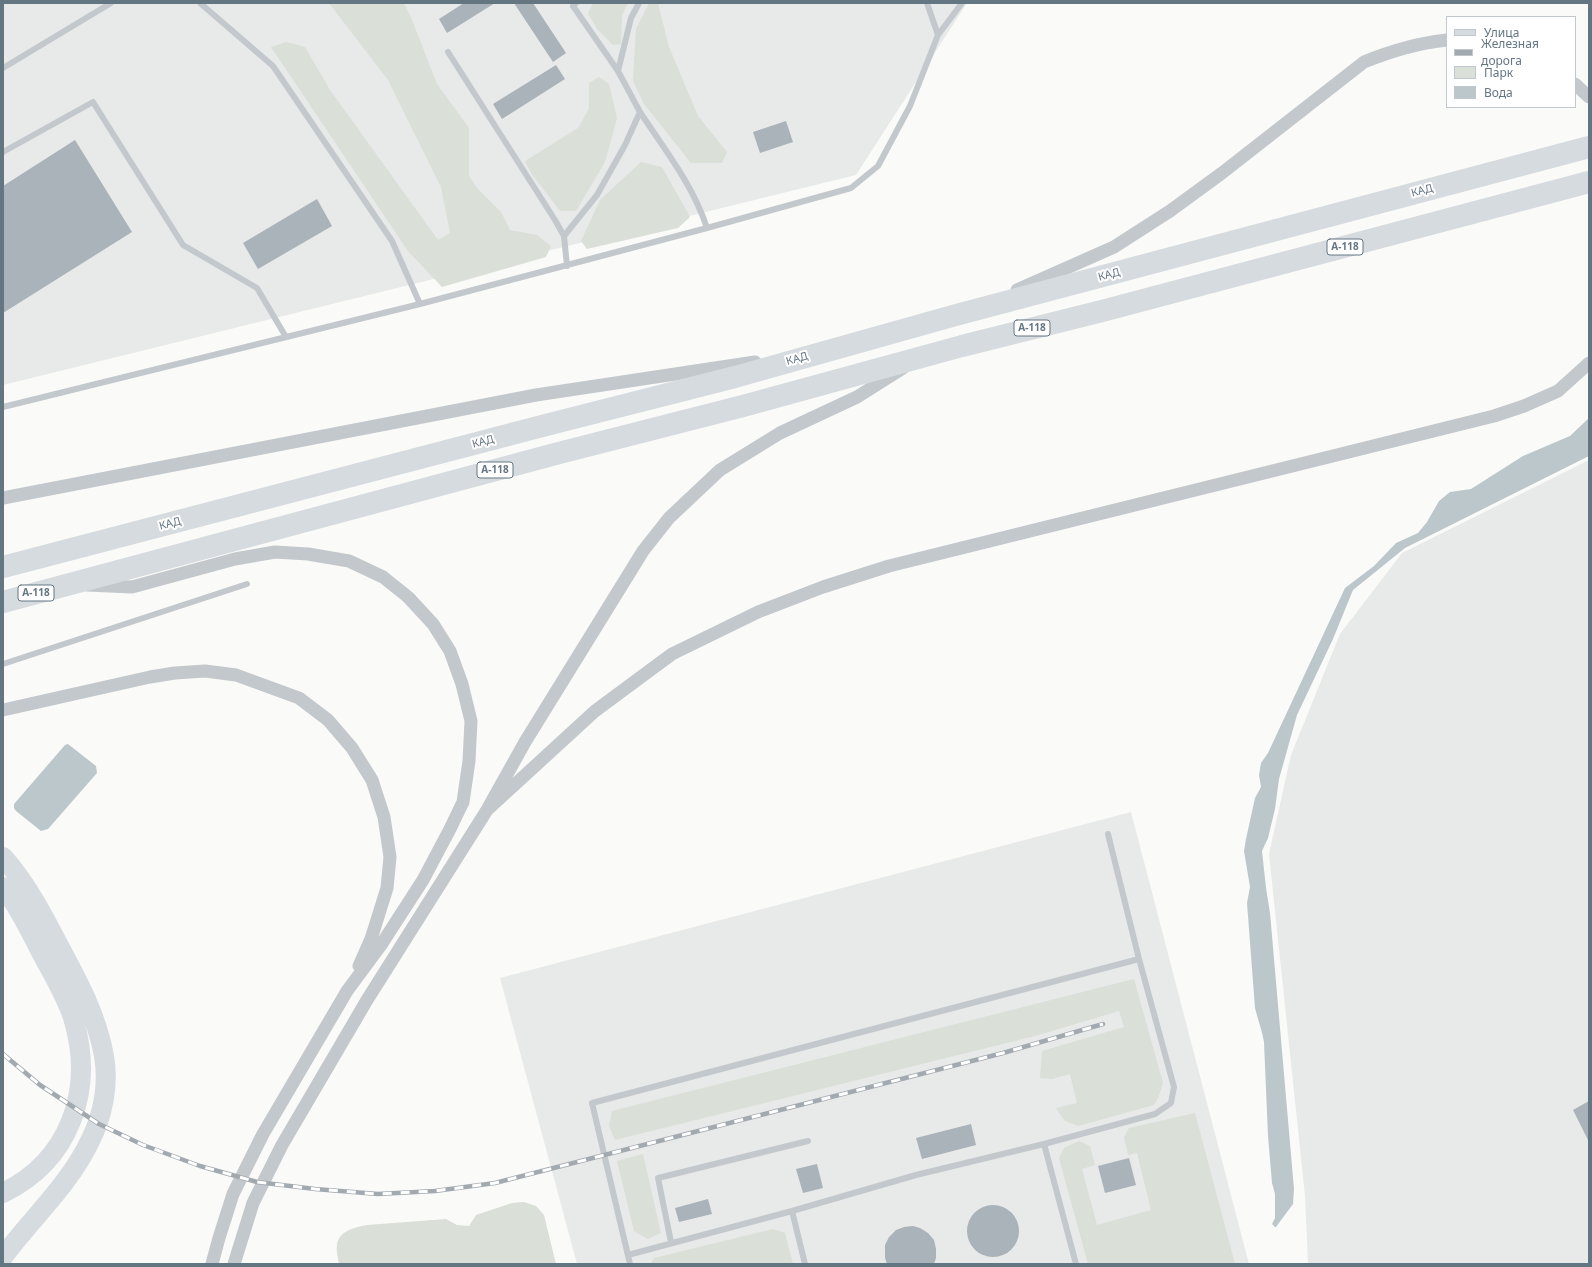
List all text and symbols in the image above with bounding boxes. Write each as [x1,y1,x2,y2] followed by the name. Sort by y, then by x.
[1446,16,1576,108] legend
[1484,24,1519,41] text: Улица
[1481,35,1539,69] text: Железная дорога
[1484,64,1513,81] text: Парк
[1484,84,1513,101] text: Вода
[1410,182,1434,200] street label: КАД
[1327,239,1363,255] road number: А-118
[1097,266,1121,284] street label: КАД
[1014,320,1050,336] road number: А-118
[785,350,809,368] street label: КАД
[471,433,495,451] street label: КАД
[477,462,513,478] road number: А-118
[158,515,182,533] street label: КАД
[18,585,54,601] road number: А-118

